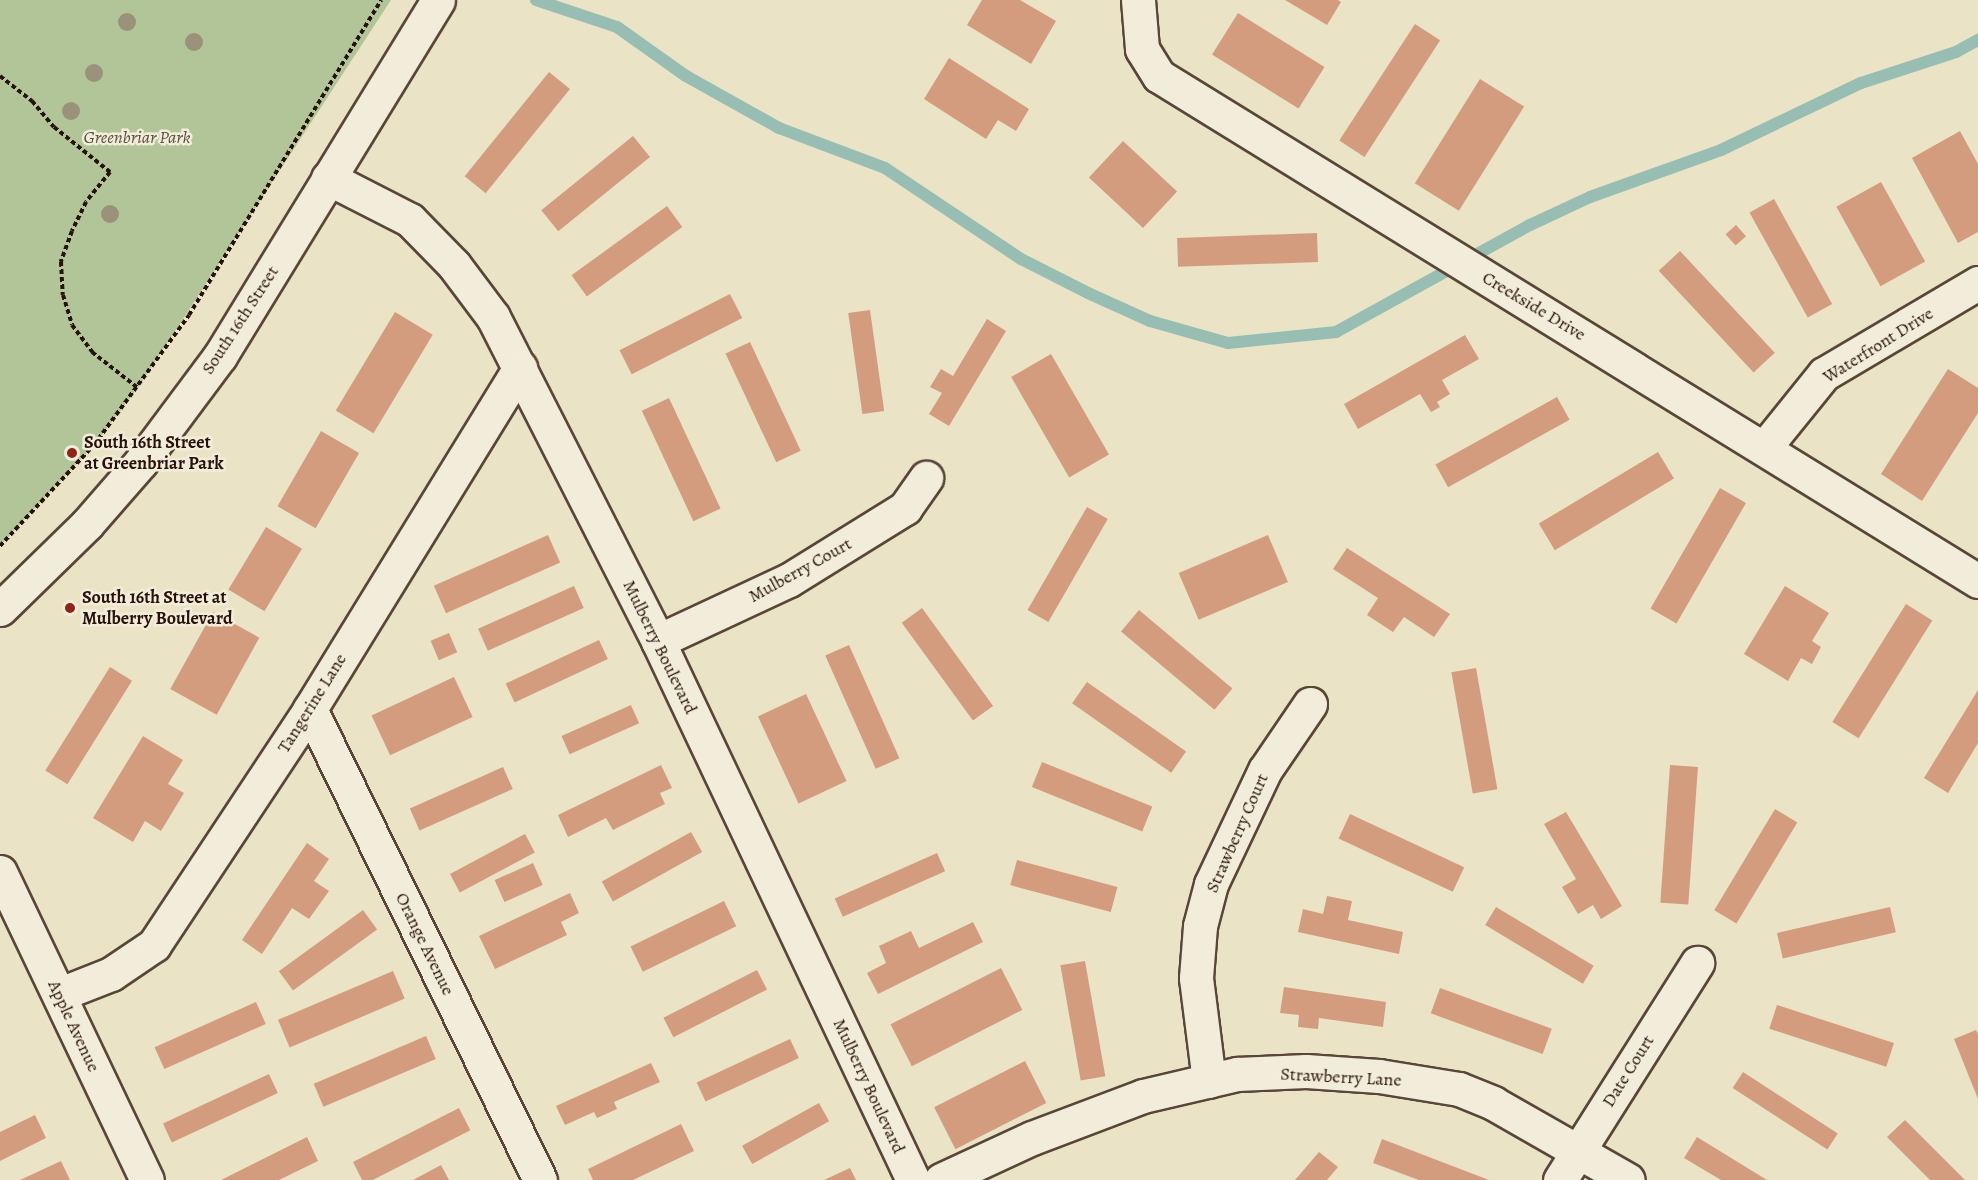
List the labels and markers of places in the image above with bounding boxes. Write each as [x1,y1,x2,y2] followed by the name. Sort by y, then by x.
[84,432,224,474] place label: South 16th Street at Greenbriar Park
[65,446,79,460] marker: South 16th Street at Greenbriar Park
[82,587,233,630] place label: South 16th Street at Mulberry Boulevard
[63,601,77,615] marker: South 16th Street at Mulberry Boulevard

